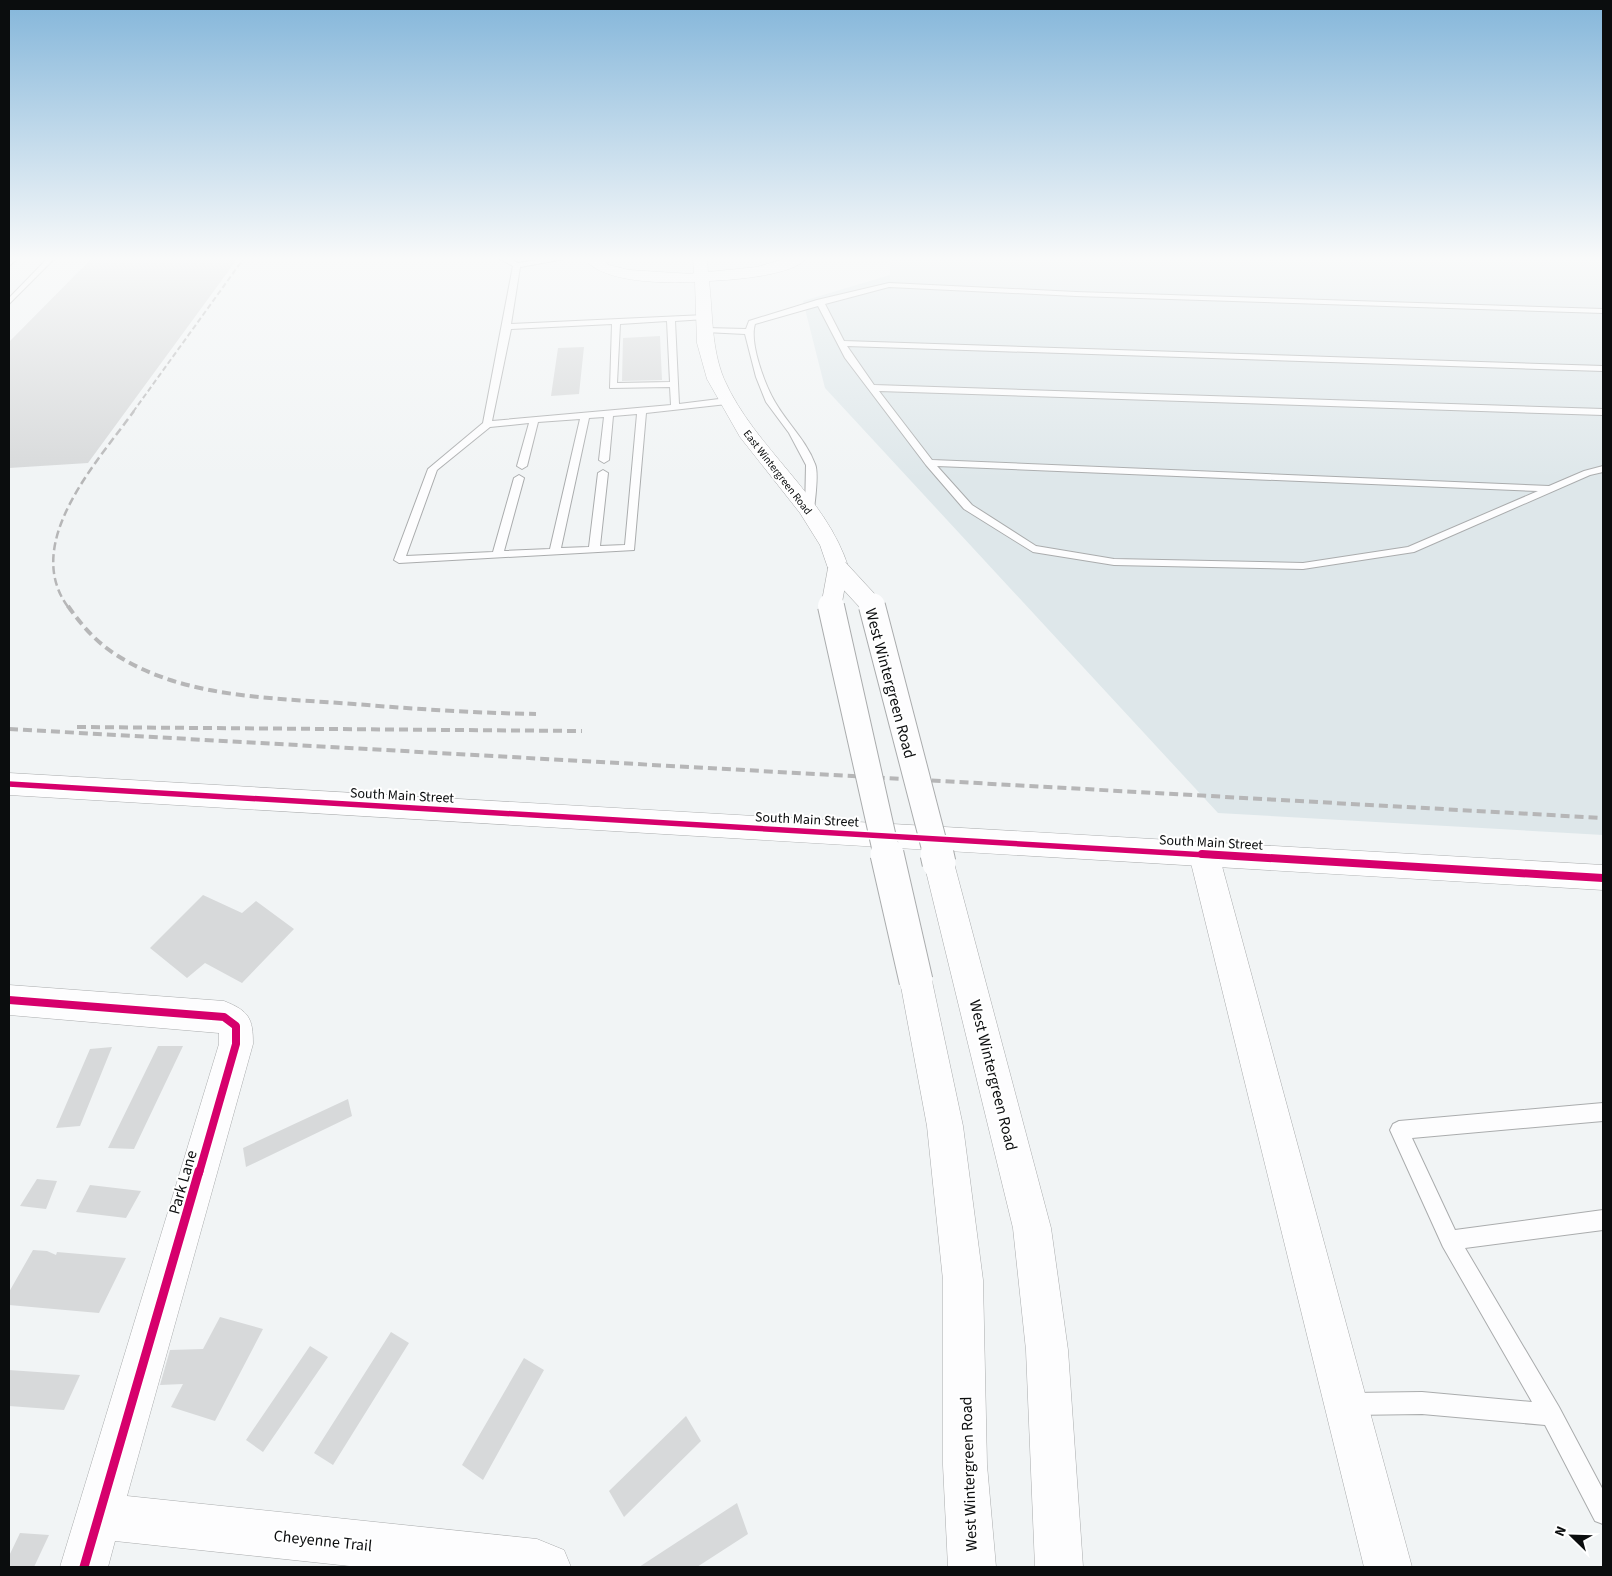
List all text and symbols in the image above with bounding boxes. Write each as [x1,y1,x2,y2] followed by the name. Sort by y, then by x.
[740,427,815,518] street label: East Wintergreen Road
[859,606,921,761] street label: West Wintergreen Road
[349,783,455,809] street label: South Main Street
[754,807,860,833] street label: South Main Street
[1158,830,1264,856] street label: South Main Street
[964,997,1022,1153] street label: West Wintergreen Road
[163,1148,203,1217] street label: Park Lane
[955,1396,983,1552] street label: West Wintergreen Road
[1547,1511,1597,1561] north arrow
[1550,1523,1572,1540] text: N
[273,1525,373,1557] street label: Cheyenne Trail

